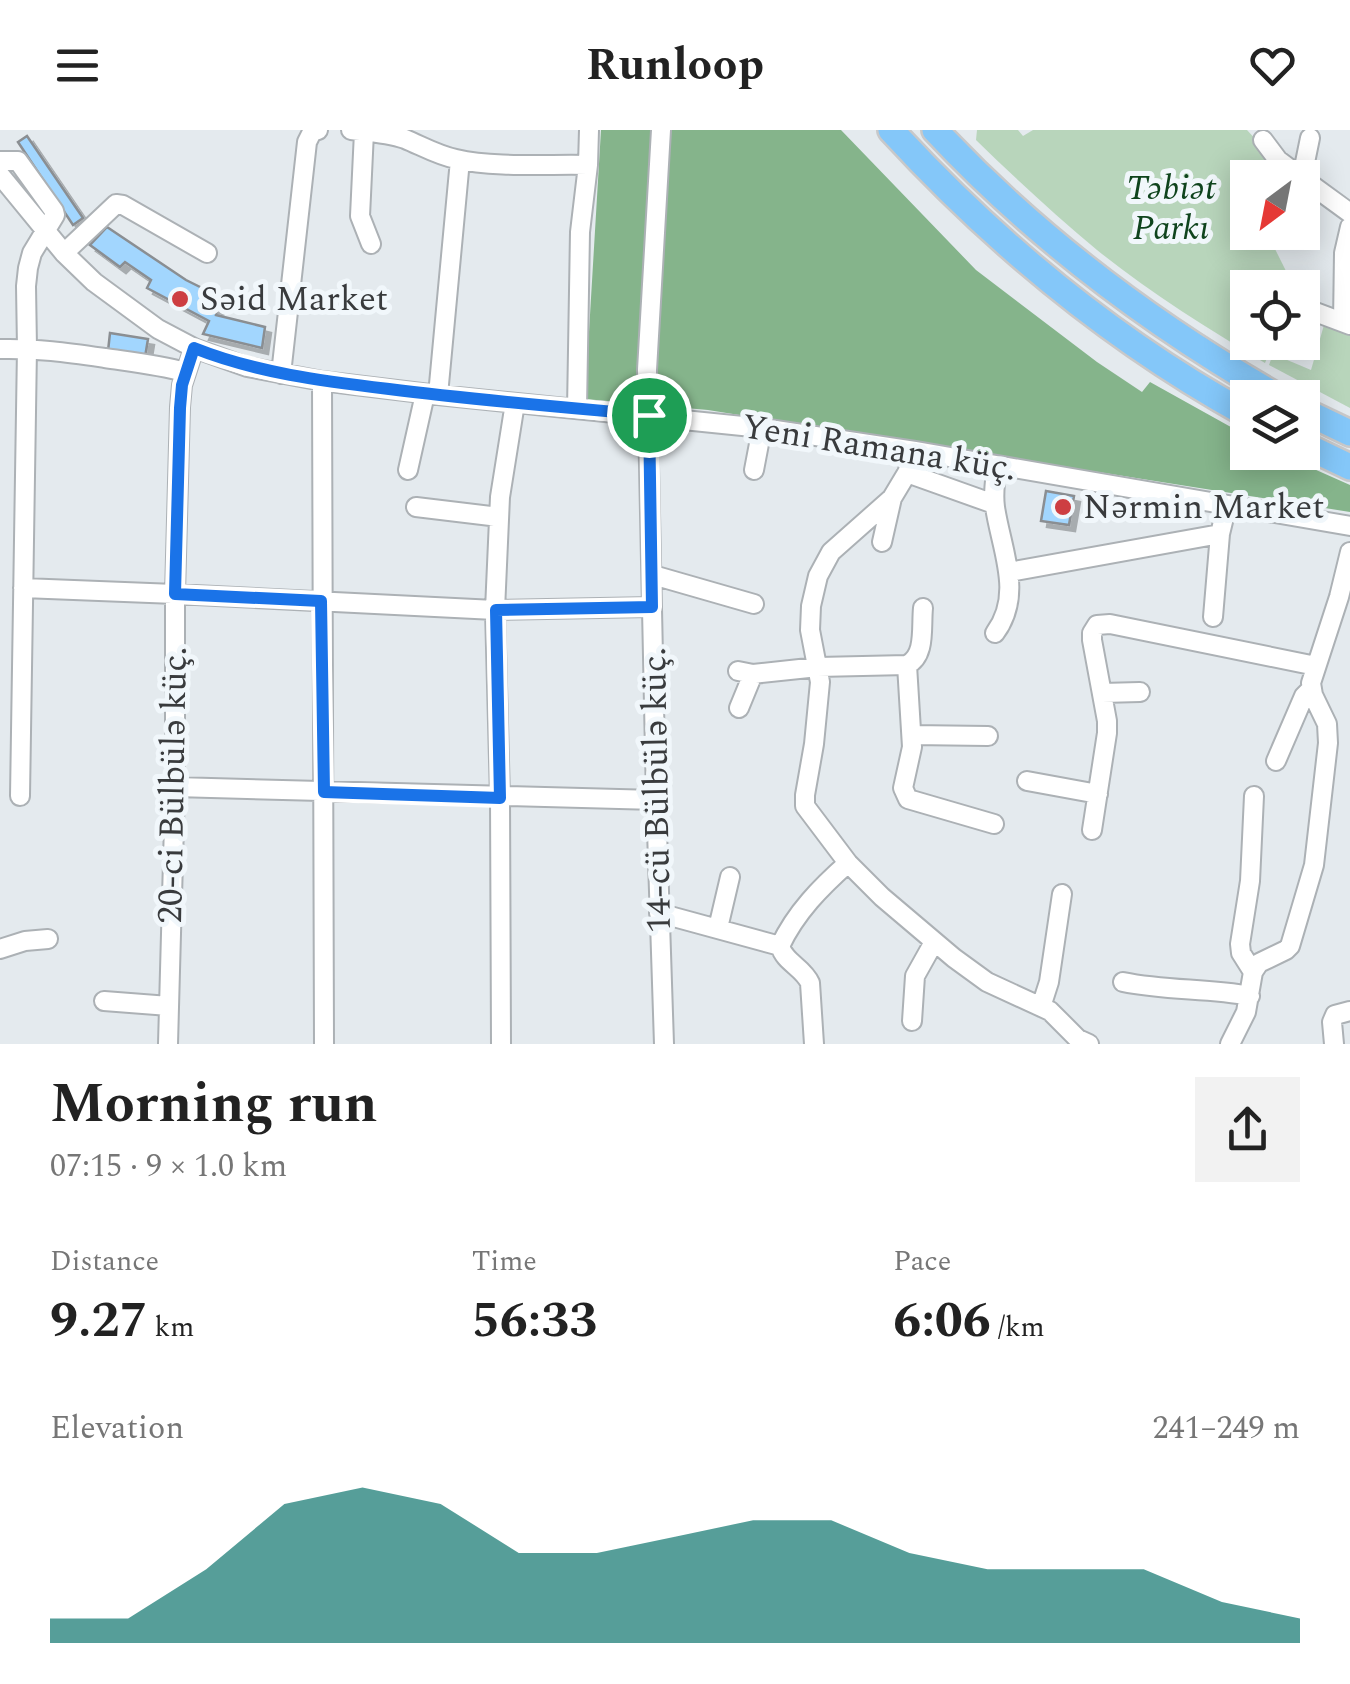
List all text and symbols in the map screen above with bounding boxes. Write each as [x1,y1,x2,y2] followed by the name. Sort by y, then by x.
[586,31,764,100] text: Runloop
[50,38,105,93] icon: menu
[1245,38,1300,93] icon: heart
[1230,160,1320,250] north arrow
[1230,160,1320,470] map controls
[1126,162,1217,255] park label: Təbiət Parkı
[1230,270,1320,360] button: locate
[200,273,388,326] place label: Səid Market
[169,288,191,310] marker: Səid Market
[607,373,692,458] pin
[1230,380,1320,470] button: layers
[622,388,677,443] icon: arrive
[738,400,1020,496] street label: Yeni Ramana küç.
[1083,481,1325,534] place label: Nərmin Market
[1052,496,1074,518] marker: Nərmin Market
[144,646,202,924] street label: 20-ci Bülbülə küç.
[628,647,686,933] street label: 14-cü Bülbülə küç.
[50,1063,378,1146] text: Morning run
[1195,1077,1300,1182] button: share
[50,1142,287,1191] text: 07:15 · 9 × 1.0 km
[50,1240,159,1283] text: Distance
[472,1240,537,1283] text: Time
[893,1240,951,1283] text: Pace
[50,1283,148,1359] text: 9.27
[472,1283,597,1359] text: 56:33
[893,1283,991,1359] text: 6:06
[148,1306,194,1349] text: km
[991,1306,1045,1349] text: /km
[50,1404,184,1453] text: Elevation
[1152,1404,1300,1453] text: 241–249 m

